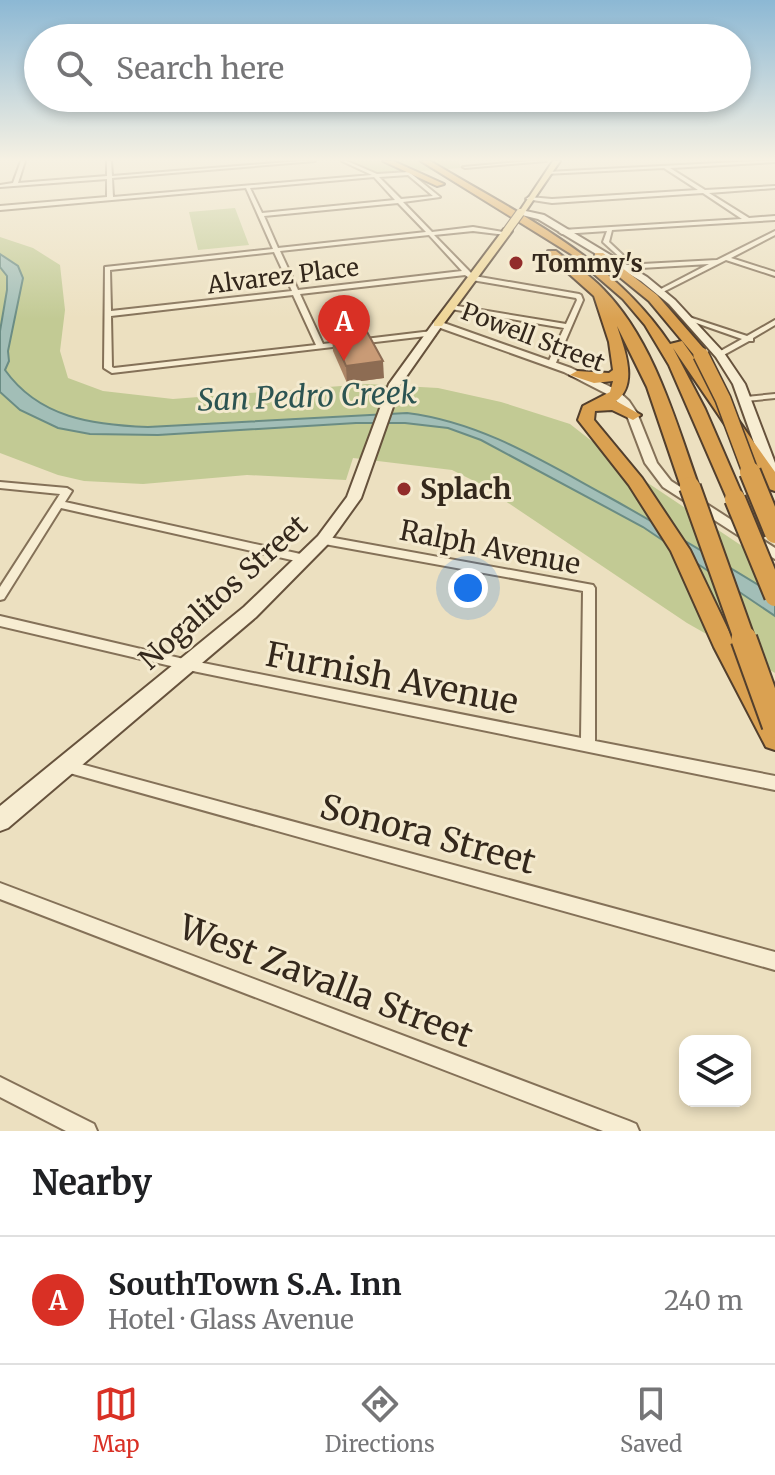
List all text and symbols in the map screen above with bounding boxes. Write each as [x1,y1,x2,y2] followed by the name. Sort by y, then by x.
[24,24,751,112] search box
[52,46,96,90] icon: search
[116,49,284,87] text: Search here
[532,248,643,279] place label: Tommy's
[205,251,360,301] street label: Alvarez Place
[507,254,525,272] marker: Tommy's
[318,295,370,361] pin: A
[457,295,610,379] street label: Powell Street
[197,373,418,419] water label: San Pedro Creek
[420,471,512,507] place label: Splach
[395,480,413,498] marker: Splach
[131,507,315,677] street label: Nogalitos Street
[397,512,583,582] street label: Ralph Avenue
[448,568,488,608] your location
[262,633,522,723] street label: Furnish Avenue
[316,785,540,883] street label: Sonora Street
[172,905,479,1056] street label: West Zavalla Street
[679,1035,751,1107] map controls
[679,1035,751,1107] button: layers
[32,1162,152,1204] text: Nearby
[108,1265,402,1303] text: SouthTown S.A. Inn
[49,1284,67,1317] text: A
[664,1284,743,1317] text: 240 m
[108,1303,354,1336] text: Hotel · Glass Avenue
[93,1382,140,1458] tab: Map
[325,1382,435,1458] tab: Directions
[620,1382,682,1458] tab: Saved

